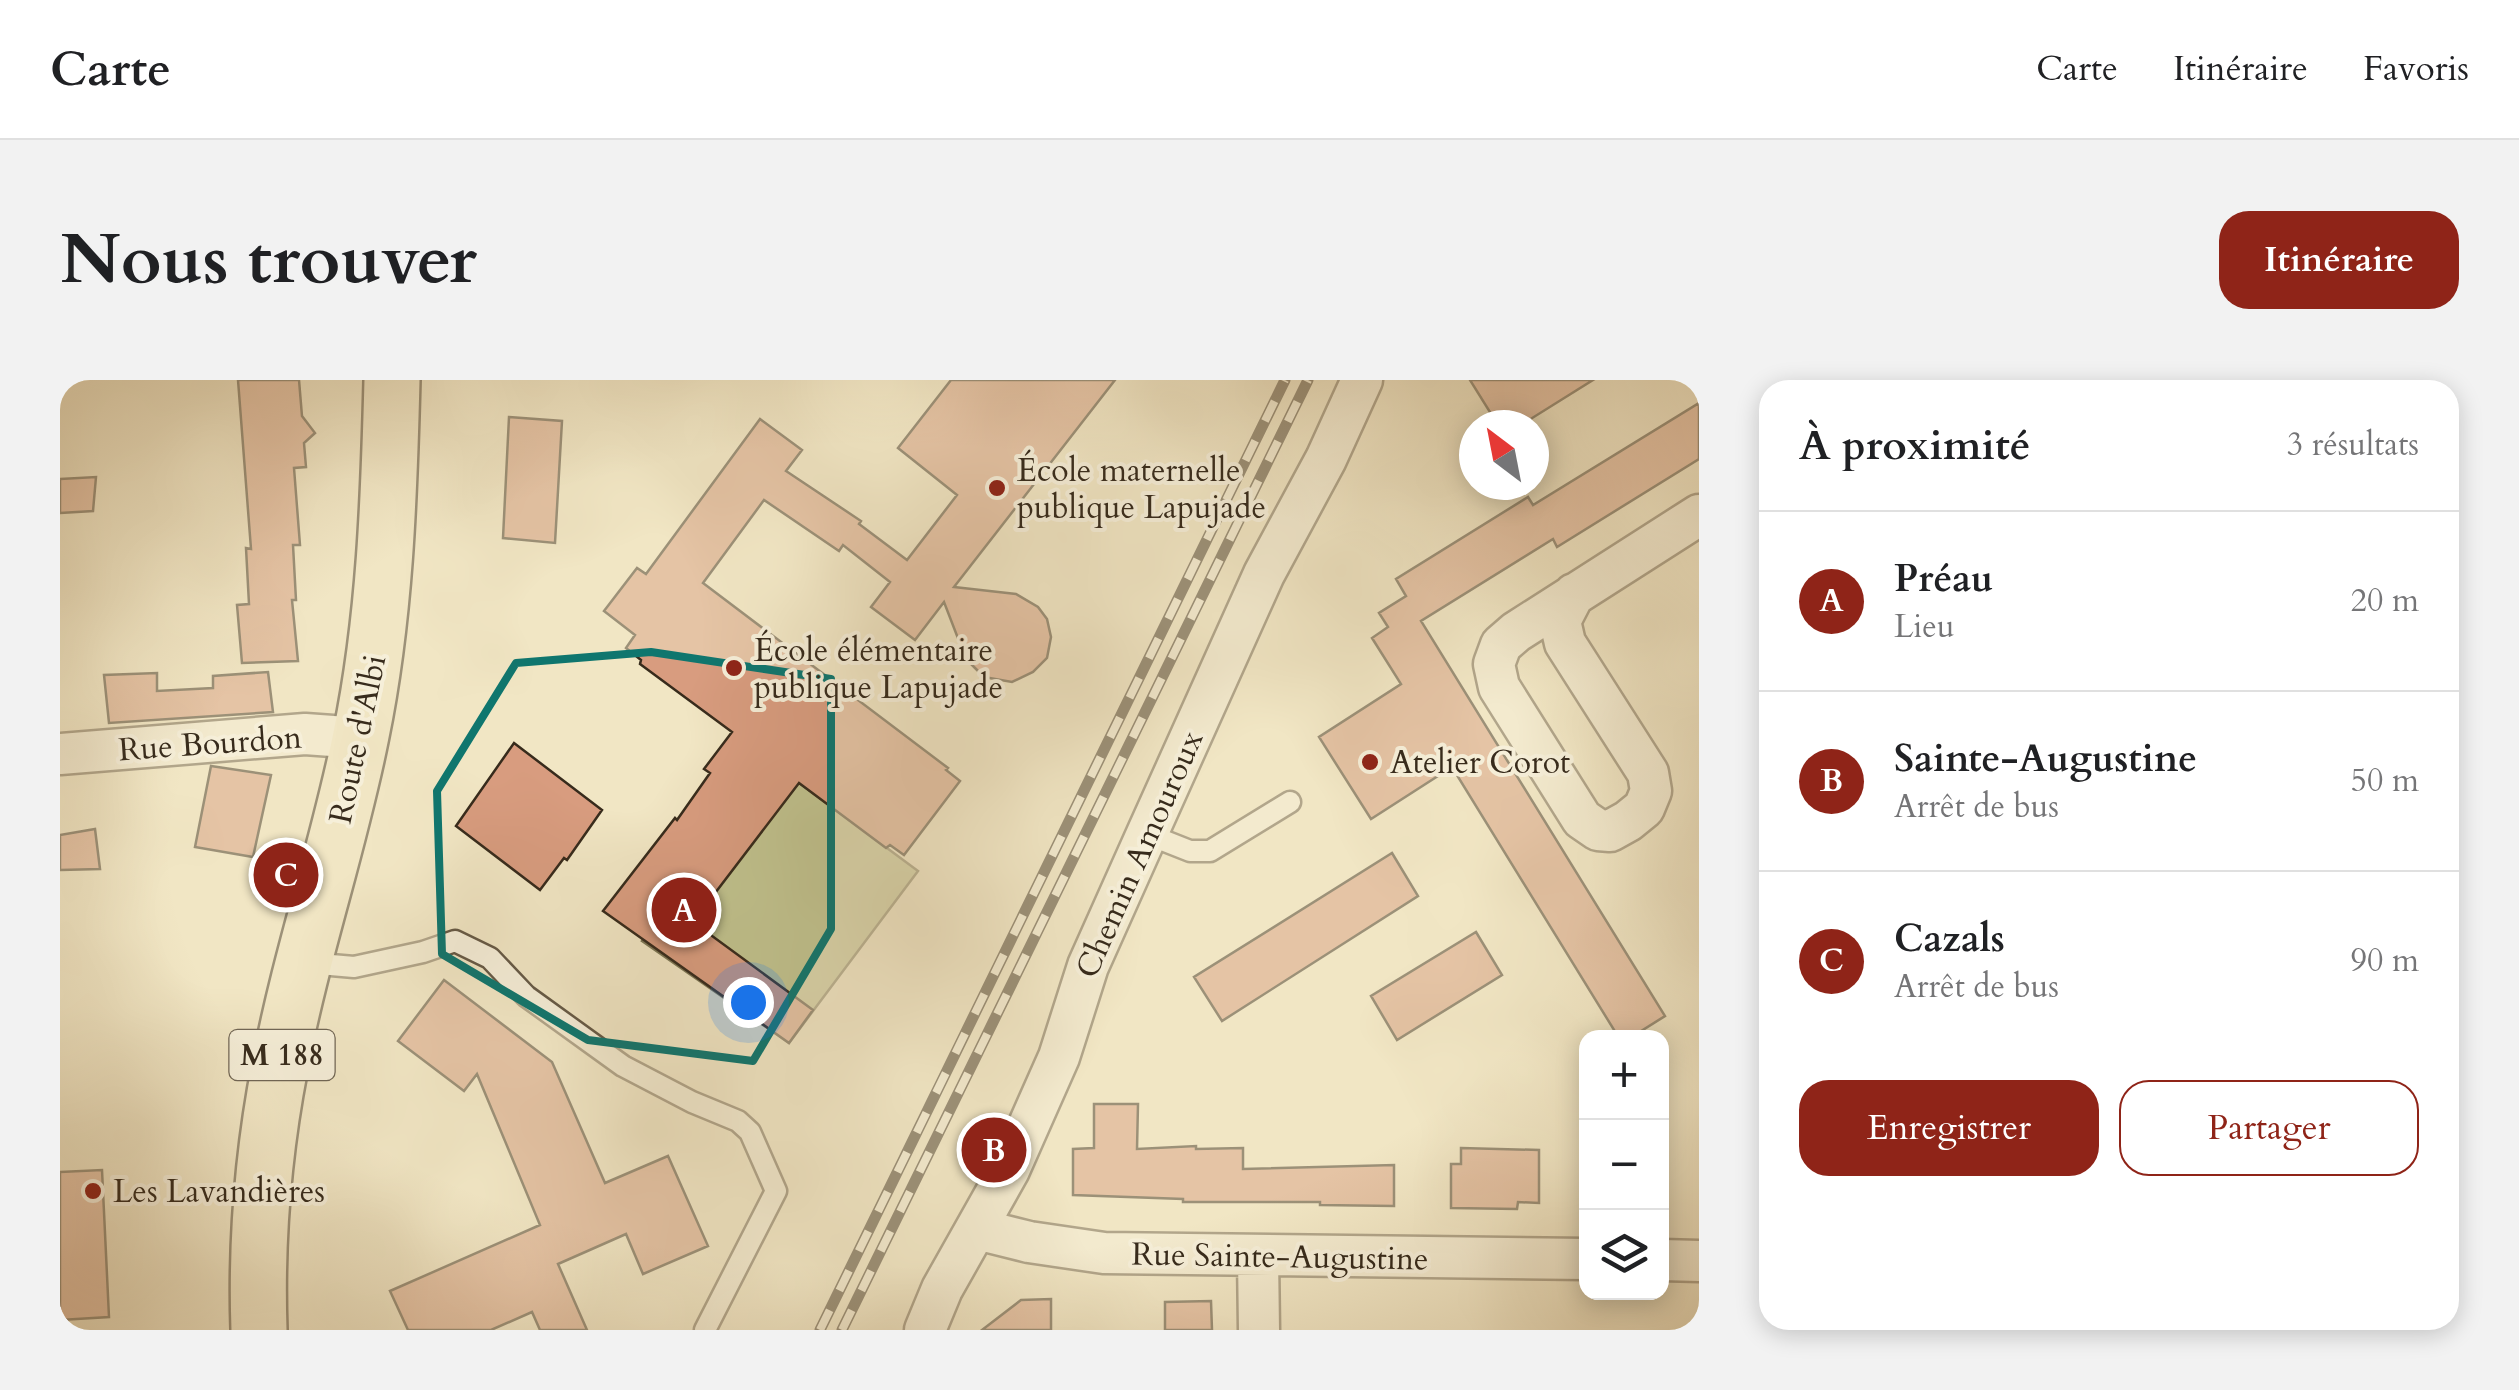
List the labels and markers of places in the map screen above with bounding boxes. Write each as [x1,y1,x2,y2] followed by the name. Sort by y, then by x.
[1017,449,1266,530] place label: École maternelle publique Lapujade
[986,477,1008,499] marker: École maternelle publique Lapujade
[754,629,1003,710] place label: École élémentaire publique Lapujade
[723,657,745,679] marker: École élémentaire publique Lapujade
[1390,741,1570,785] place label: Atelier Corot
[1359,751,1381,773] marker: Atelier Corot
[254,838,318,912] pin: C
[652,872,716,948] pin: A
[962,1112,1026,1188] pin: B
[113,1170,325,1214] place label: Les Lavandières
[82,1180,104,1202] marker: Les Lavandières

